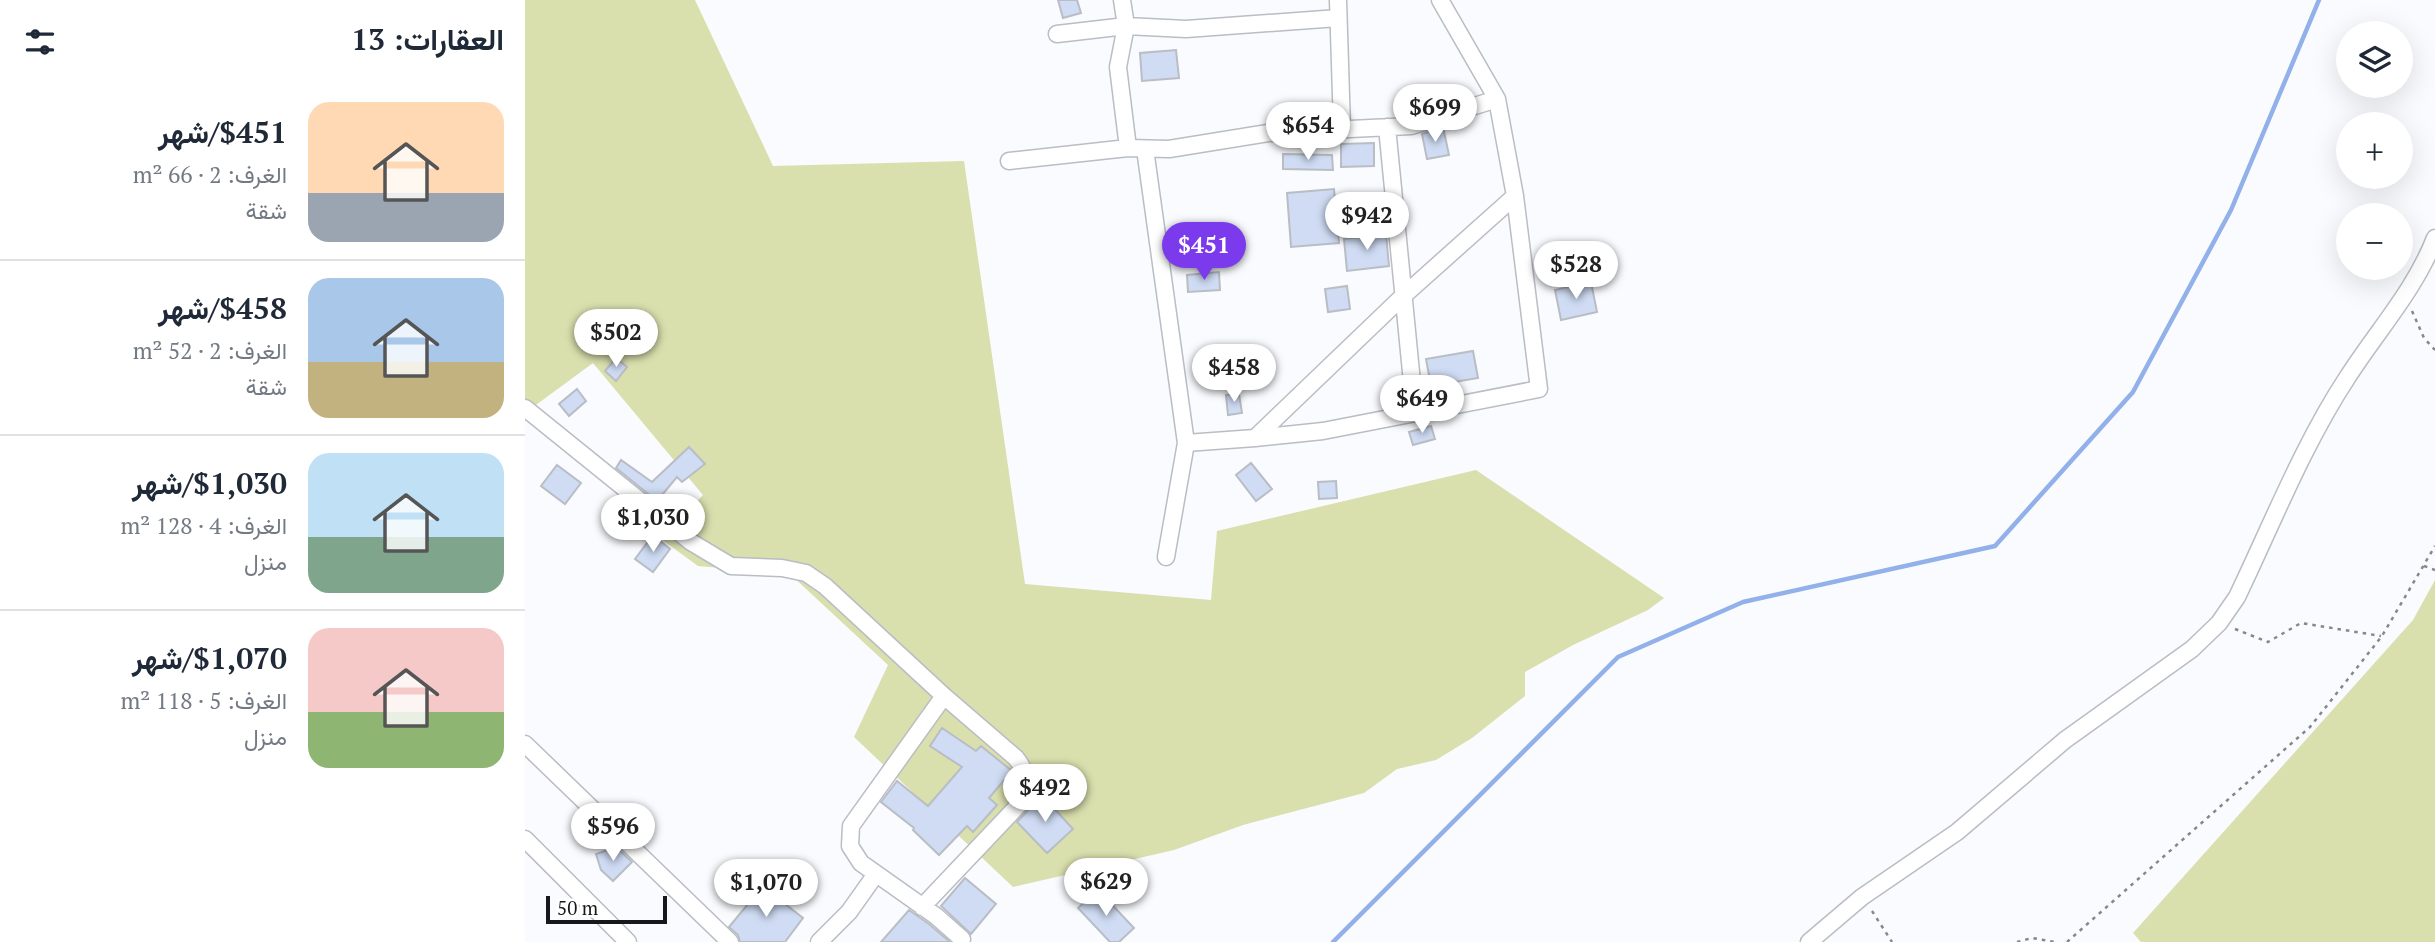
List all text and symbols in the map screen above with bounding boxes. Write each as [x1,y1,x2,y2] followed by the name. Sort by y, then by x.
[351,19,504,59] text: العقارات: 13
[2336,21,2413,280] map controls
[2336,21,2413,98] button: layers
[21,23,59,61] icon: filters
[1394,85,1476,144] pin: $699
[1409,91,1461,122] text: $699
[1267,102,1349,162] pin: $654
[1282,109,1334,140] text: $654
[158,112,287,152] text: $451/شهر
[2336,112,2413,189] button: +
[364,130,448,214] icon: home
[133,159,287,190] text: الغرف: 2 · 66 m²
[1326,192,1408,252] pin: $942
[245,195,287,226] text: شقة
[1341,199,1393,230] text: $942
[2336,203,2413,280] button: −
[1163,222,1245,282] pin: $451
[1178,229,1230,260] text: $451
[1535,242,1617,301] pin: $528
[1550,248,1602,279] text: $528
[158,288,287,328] text: $458/شهر
[364,306,448,390] icon: home
[575,310,657,369] pin: $502
[590,316,642,347] text: $502
[133,335,287,366] text: الغرف: 2 · 52 m²
[1193,344,1275,404] pin: $458
[1208,351,1260,382] text: $458
[245,371,287,402] text: شقة
[1381,376,1463,435] pin: $649
[1396,382,1448,413] text: $649
[132,463,287,503] text: $1,030/شهر
[364,481,448,565] icon: home
[596,494,710,554] pin: $1,030
[617,501,689,532] text: $1,030
[120,510,287,541] text: الغرف: 4 · 128 m²
[244,546,287,577] text: منزل
[132,638,287,678] text: $1,070/شهر
[364,656,448,740] icon: home
[120,685,287,716] text: الغرف: 5 · 118 m²
[244,721,287,752] text: منزل
[1004,764,1086,824] pin: $492
[1019,771,1071,802] text: $492
[572,804,654,863] pin: $596
[587,810,639,841] text: $596
[1065,858,1147,918] pin: $629
[709,860,823,919] pin: $1,070
[1080,865,1132,896] text: $629
[730,866,802,897] text: $1,070
[546,893,667,925] scale bar
[557,895,598,920] text: 50 m

